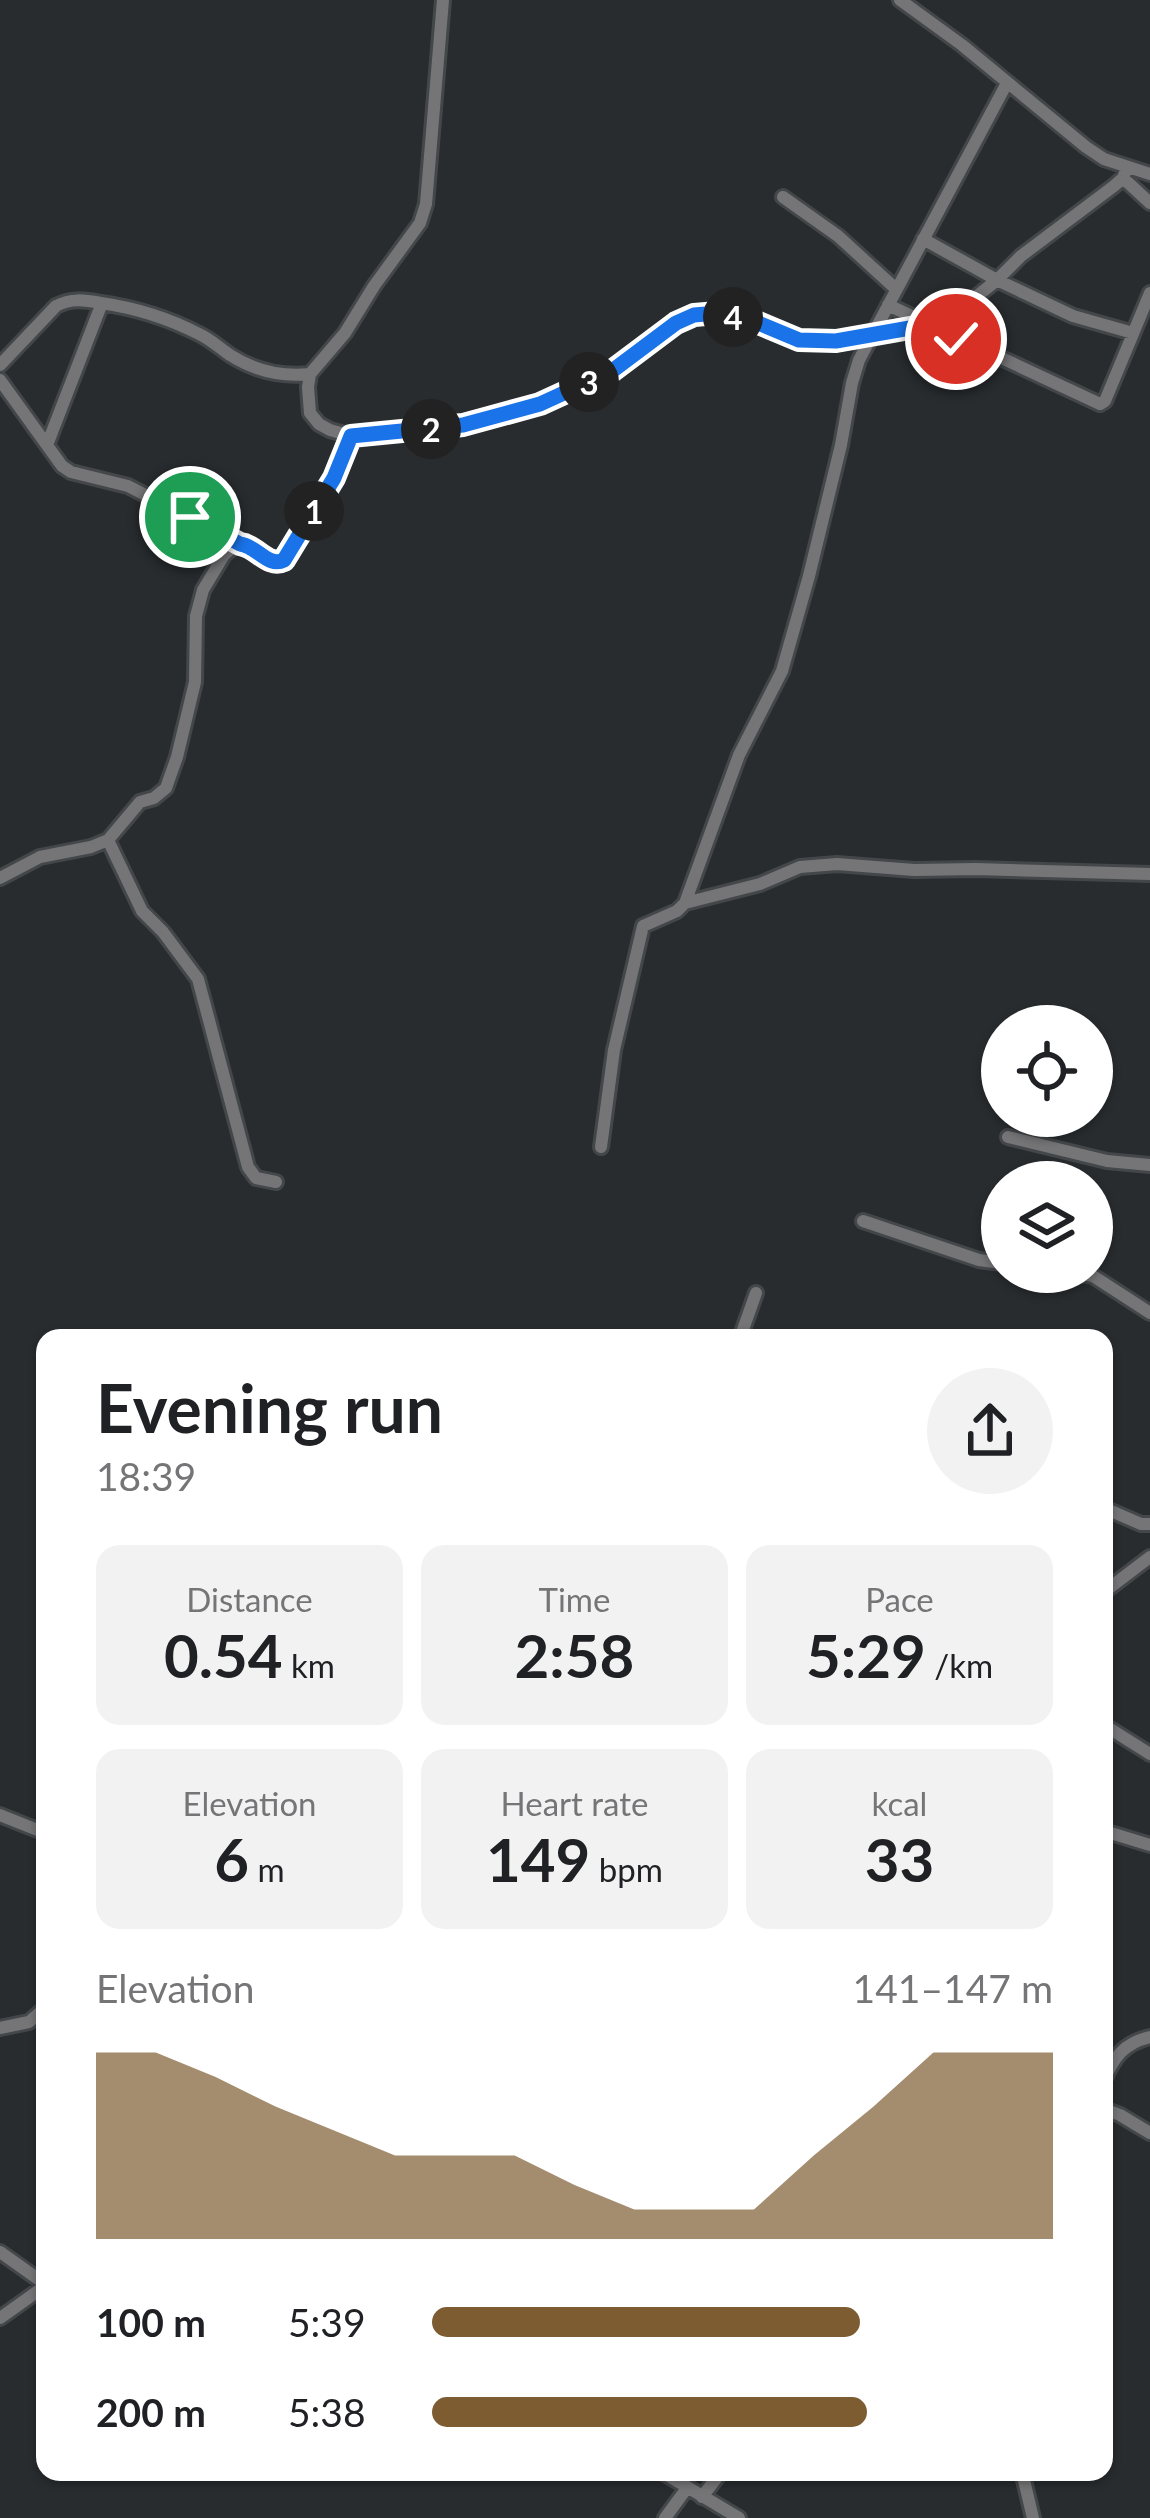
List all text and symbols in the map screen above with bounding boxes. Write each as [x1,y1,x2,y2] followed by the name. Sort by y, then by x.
[703,287,763,347] pin: 4
[905,288,1007,390] pin
[723,297,743,337] text: 4
[923,306,989,372] icon: check
[559,352,619,412] pin: 3
[579,362,599,402] text: 3
[401,399,461,459] pin: 2
[421,409,441,449] text: 2
[139,466,241,568] pin
[284,481,344,541] pin: 1
[157,484,223,550] icon: arrive
[304,491,324,531] text: 1
[981,1005,1113,1293] map controls
[981,1005,1113,1137] button: locate
[981,1161,1113,1293] button: layers
[96,1368,443,1447] text: Evening run
[927,1368,1053,1494] button: share
[96,1453,196,1499] text: 18:39
[186,1579,313,1619] text: Distance
[539,1579,610,1619] text: Time
[865,1579,934,1619] text: Pace
[164,1619,283,1691] text: 0.54
[515,1619,634,1691] text: 2:58
[806,1619,926,1691] text: 5:29
[283,1645,335,1685] text: km
[926,1645,993,1685] text: /km
[182,1783,317,1823] text: Elevation
[501,1783,648,1823] text: Heart rate
[872,1783,927,1823] text: kcal
[214,1823,249,1895] text: 6
[486,1823,590,1895] text: 149
[865,1823,934,1895] text: 33
[249,1849,285,1889] text: m
[590,1849,663,1889] text: bpm
[96,1965,254,2011] text: Elevation
[853,1965,1053,2011] text: 141–147 m
[96,2299,206,2345] text: 100 m
[288,2299,366,2345] text: 5:39
[96,2389,206,2435] text: 200 m
[288,2389,366,2435] text: 5:38

